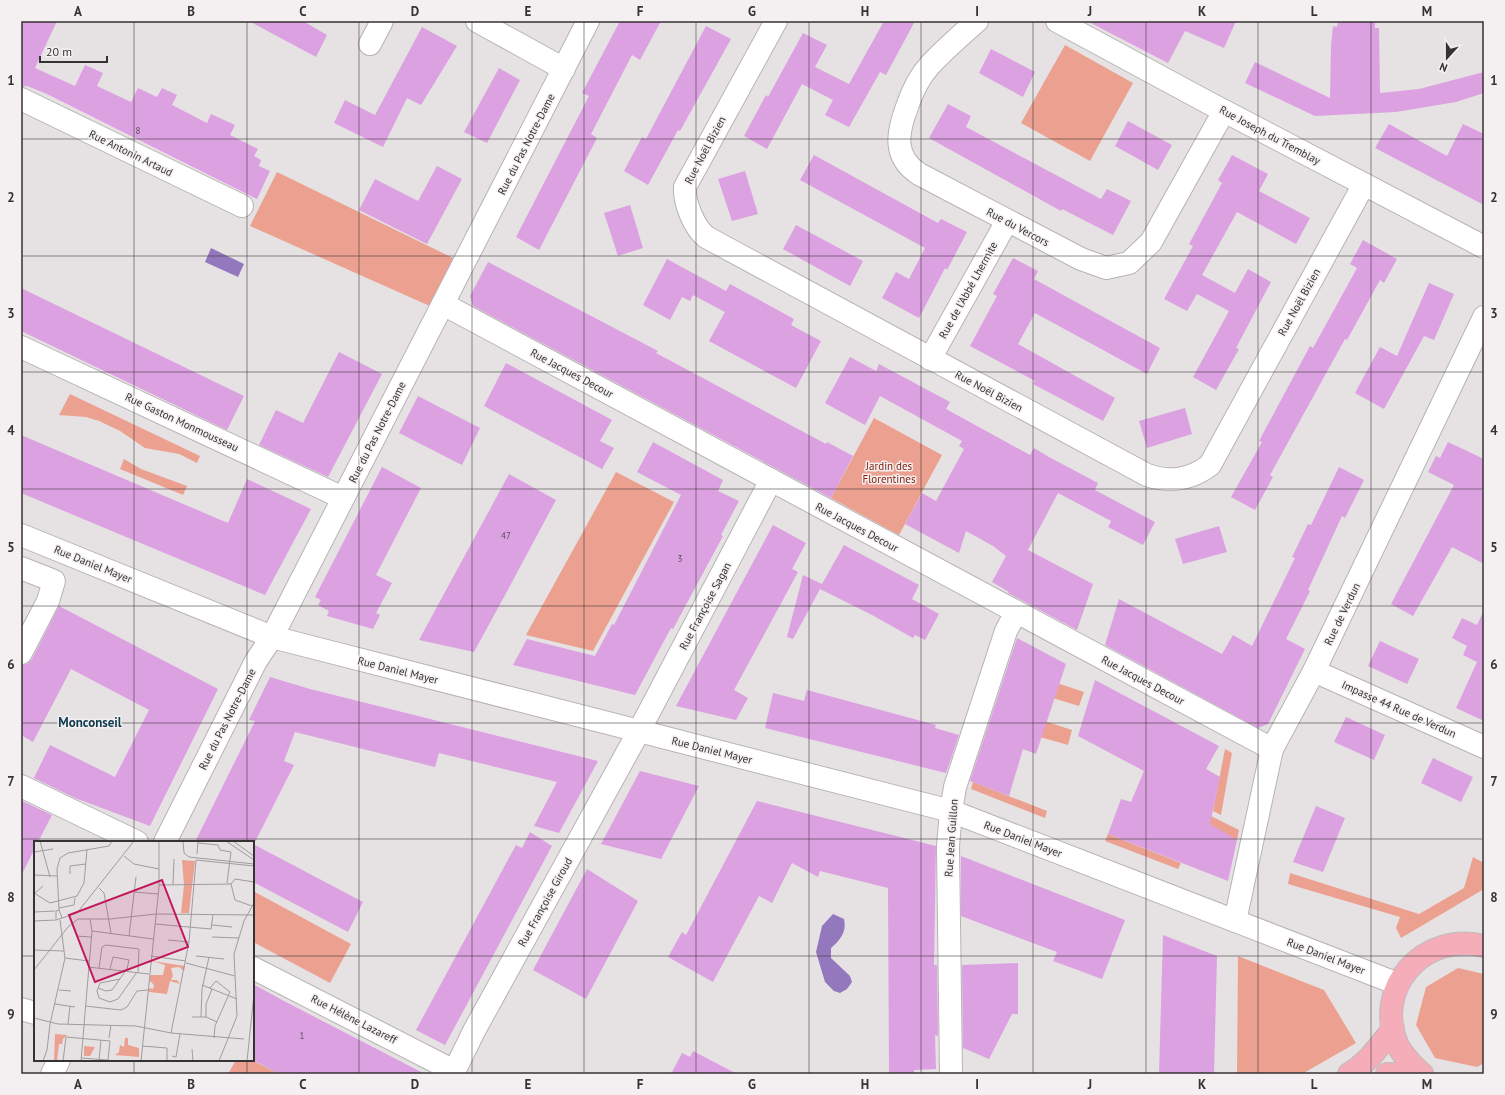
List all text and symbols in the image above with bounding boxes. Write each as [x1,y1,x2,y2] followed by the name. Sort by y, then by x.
[74,3,82,20] text: A
[187,3,195,20] text: B
[299,3,307,20] text: C
[411,3,419,20] text: D
[525,3,532,20] text: E
[637,3,644,20] text: F
[748,3,756,20] text: G
[861,3,869,20] text: H
[975,3,979,20] text: I
[1087,3,1092,20] text: J
[1198,3,1206,20] text: K
[1311,3,1318,20] text: L
[1422,3,1432,20] text: M
[40,38,107,64] scale bar
[1427,38,1467,78] north arrow
[46,44,72,59] text: 20 m
[1438,60,1449,75] text: N
[7,72,15,89] text: 1
[1490,72,1498,89] text: 1
[494,91,558,197] street label: Rue du Pas Notre-Dame
[1217,102,1324,168] street label: Rue Joseph du Tremblay
[681,114,729,186] street label: Rue Noël Bizien
[136,125,141,136] house number: 8
[87,127,175,179] street label: Rue Antonin Artaud
[7,189,15,206] text: 2
[1490,189,1498,206] text: 2
[984,205,1052,250] street label: Rue du Vercors
[936,239,1001,341] street label: Rue de l'Abbé Lhermite
[1275,266,1323,338] street label: Rue Noël Bizien
[7,305,15,322] text: 3
[1490,305,1498,322] text: 3
[528,345,616,401] street label: Rue Jacques Decour
[953,367,1025,415] street label: Rue Noël Bizien
[345,379,409,485] street label: Rue du Pas Notre-Dame
[123,389,241,455] street label: Rue Gaston Monmousseau
[7,422,15,439] text: 4
[1490,422,1498,439] text: 4
[862,459,916,486] park label: Jardin des Florentines
[813,499,901,555] street label: Rue Jacques Decour
[501,530,511,541] house number: 47
[7,539,15,556] text: 5
[1490,539,1498,556] text: 5
[52,542,134,586] street label: Rue Daniel Mayer
[678,553,683,564] house number: 3
[676,560,734,652] street label: Rue Françoise Sagan
[1321,580,1363,648] street label: Rue de Verdun
[1099,652,1187,708] street label: Rue Jacques Decour
[356,653,440,687] street label: Rue Daniel Mayer
[7,656,15,673] text: 6
[1490,656,1498,673] text: 6
[195,666,259,772] street label: Rue du Pas Notre-Dame
[1339,677,1459,741] street label: Impasse 44 Rue de Verdun
[58,714,122,731] district label: Monconseil
[670,733,754,767] street label: Rue Daniel Mayer
[7,773,15,790] text: 7
[1490,773,1498,790] text: 7
[941,799,961,877] street label: Rue Jean Guillon
[982,818,1064,860] street label: Rue Daniel Mayer
[34,841,254,1061] inset map
[515,855,575,949] street label: Rue Françoise Giroud
[7,889,15,906] text: 8
[1490,889,1498,906] text: 8
[1285,935,1367,977] street label: Rue Daniel Mayer
[309,991,400,1047] street label: Rue Hélène Lazareff
[7,1006,15,1023] text: 9
[1490,1006,1498,1023] text: 9
[300,1030,305,1041] house number: 1
[74,1076,82,1093] text: A
[187,1076,195,1093] text: B
[299,1076,307,1093] text: C
[411,1076,419,1093] text: D
[525,1076,532,1093] text: E
[637,1076,644,1093] text: F
[748,1076,756,1093] text: G
[861,1076,869,1093] text: H
[975,1076,979,1093] text: I
[1087,1076,1092,1093] text: J
[1198,1076,1206,1093] text: K
[1311,1076,1318,1093] text: L
[1422,1076,1432,1093] text: M

